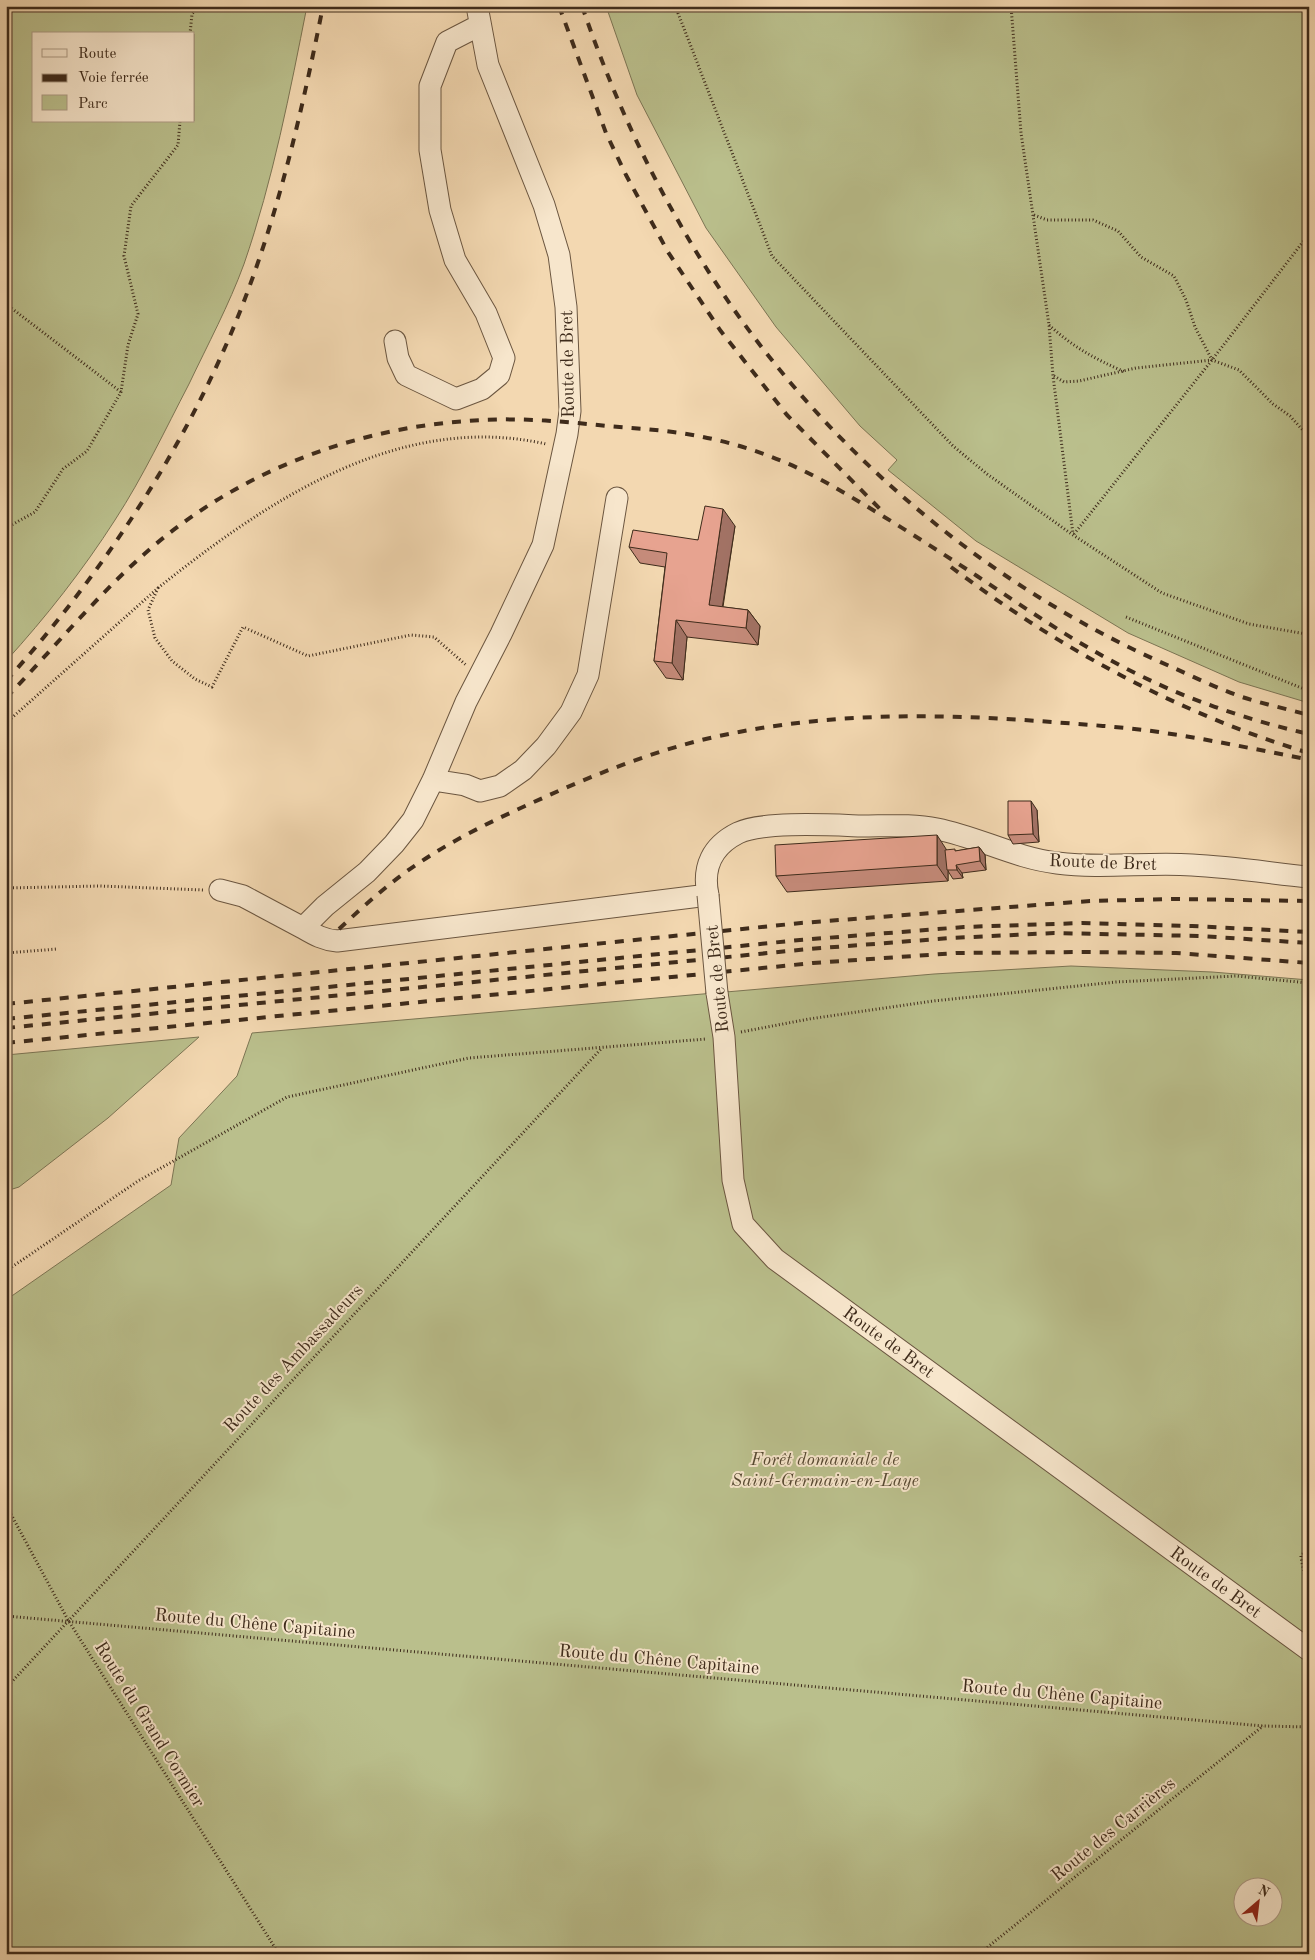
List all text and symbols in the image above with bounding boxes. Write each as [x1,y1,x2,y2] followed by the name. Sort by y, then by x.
[32,32,195,122] legend
[78,47,116,62] text: Route
[78,71,149,86] text: Voie ferrée
[78,97,108,112] text: Parc
[558,310,578,418] street label: Route de Bret
[1049,852,1157,874] street label: Route de Bret
[703,924,733,1034] street label: Route de Bret
[221,1281,367,1436] street label: Route des Ambassadeurs
[839,1304,937,1382] street label: Route de Bret
[731,1451,919,1490] park label: Forêt domaniale de Saint-Germain-en-Laye
[1166,1544,1264,1622] street label: Route de Bret
[154,1606,356,1642] street label: Route du Chêne Capitaine
[91,1638,208,1811] street label: Route du Grand Cormier
[558,1642,760,1678] street label: Route du Chêne Capitaine
[961,1677,1163,1713] street label: Route du Chêne Capitaine
[1048,1774,1179,1885] street label: Route des Carrières
[1232,1878,1282,1928] north arrow
[1256,1883,1272,1900] text: N

